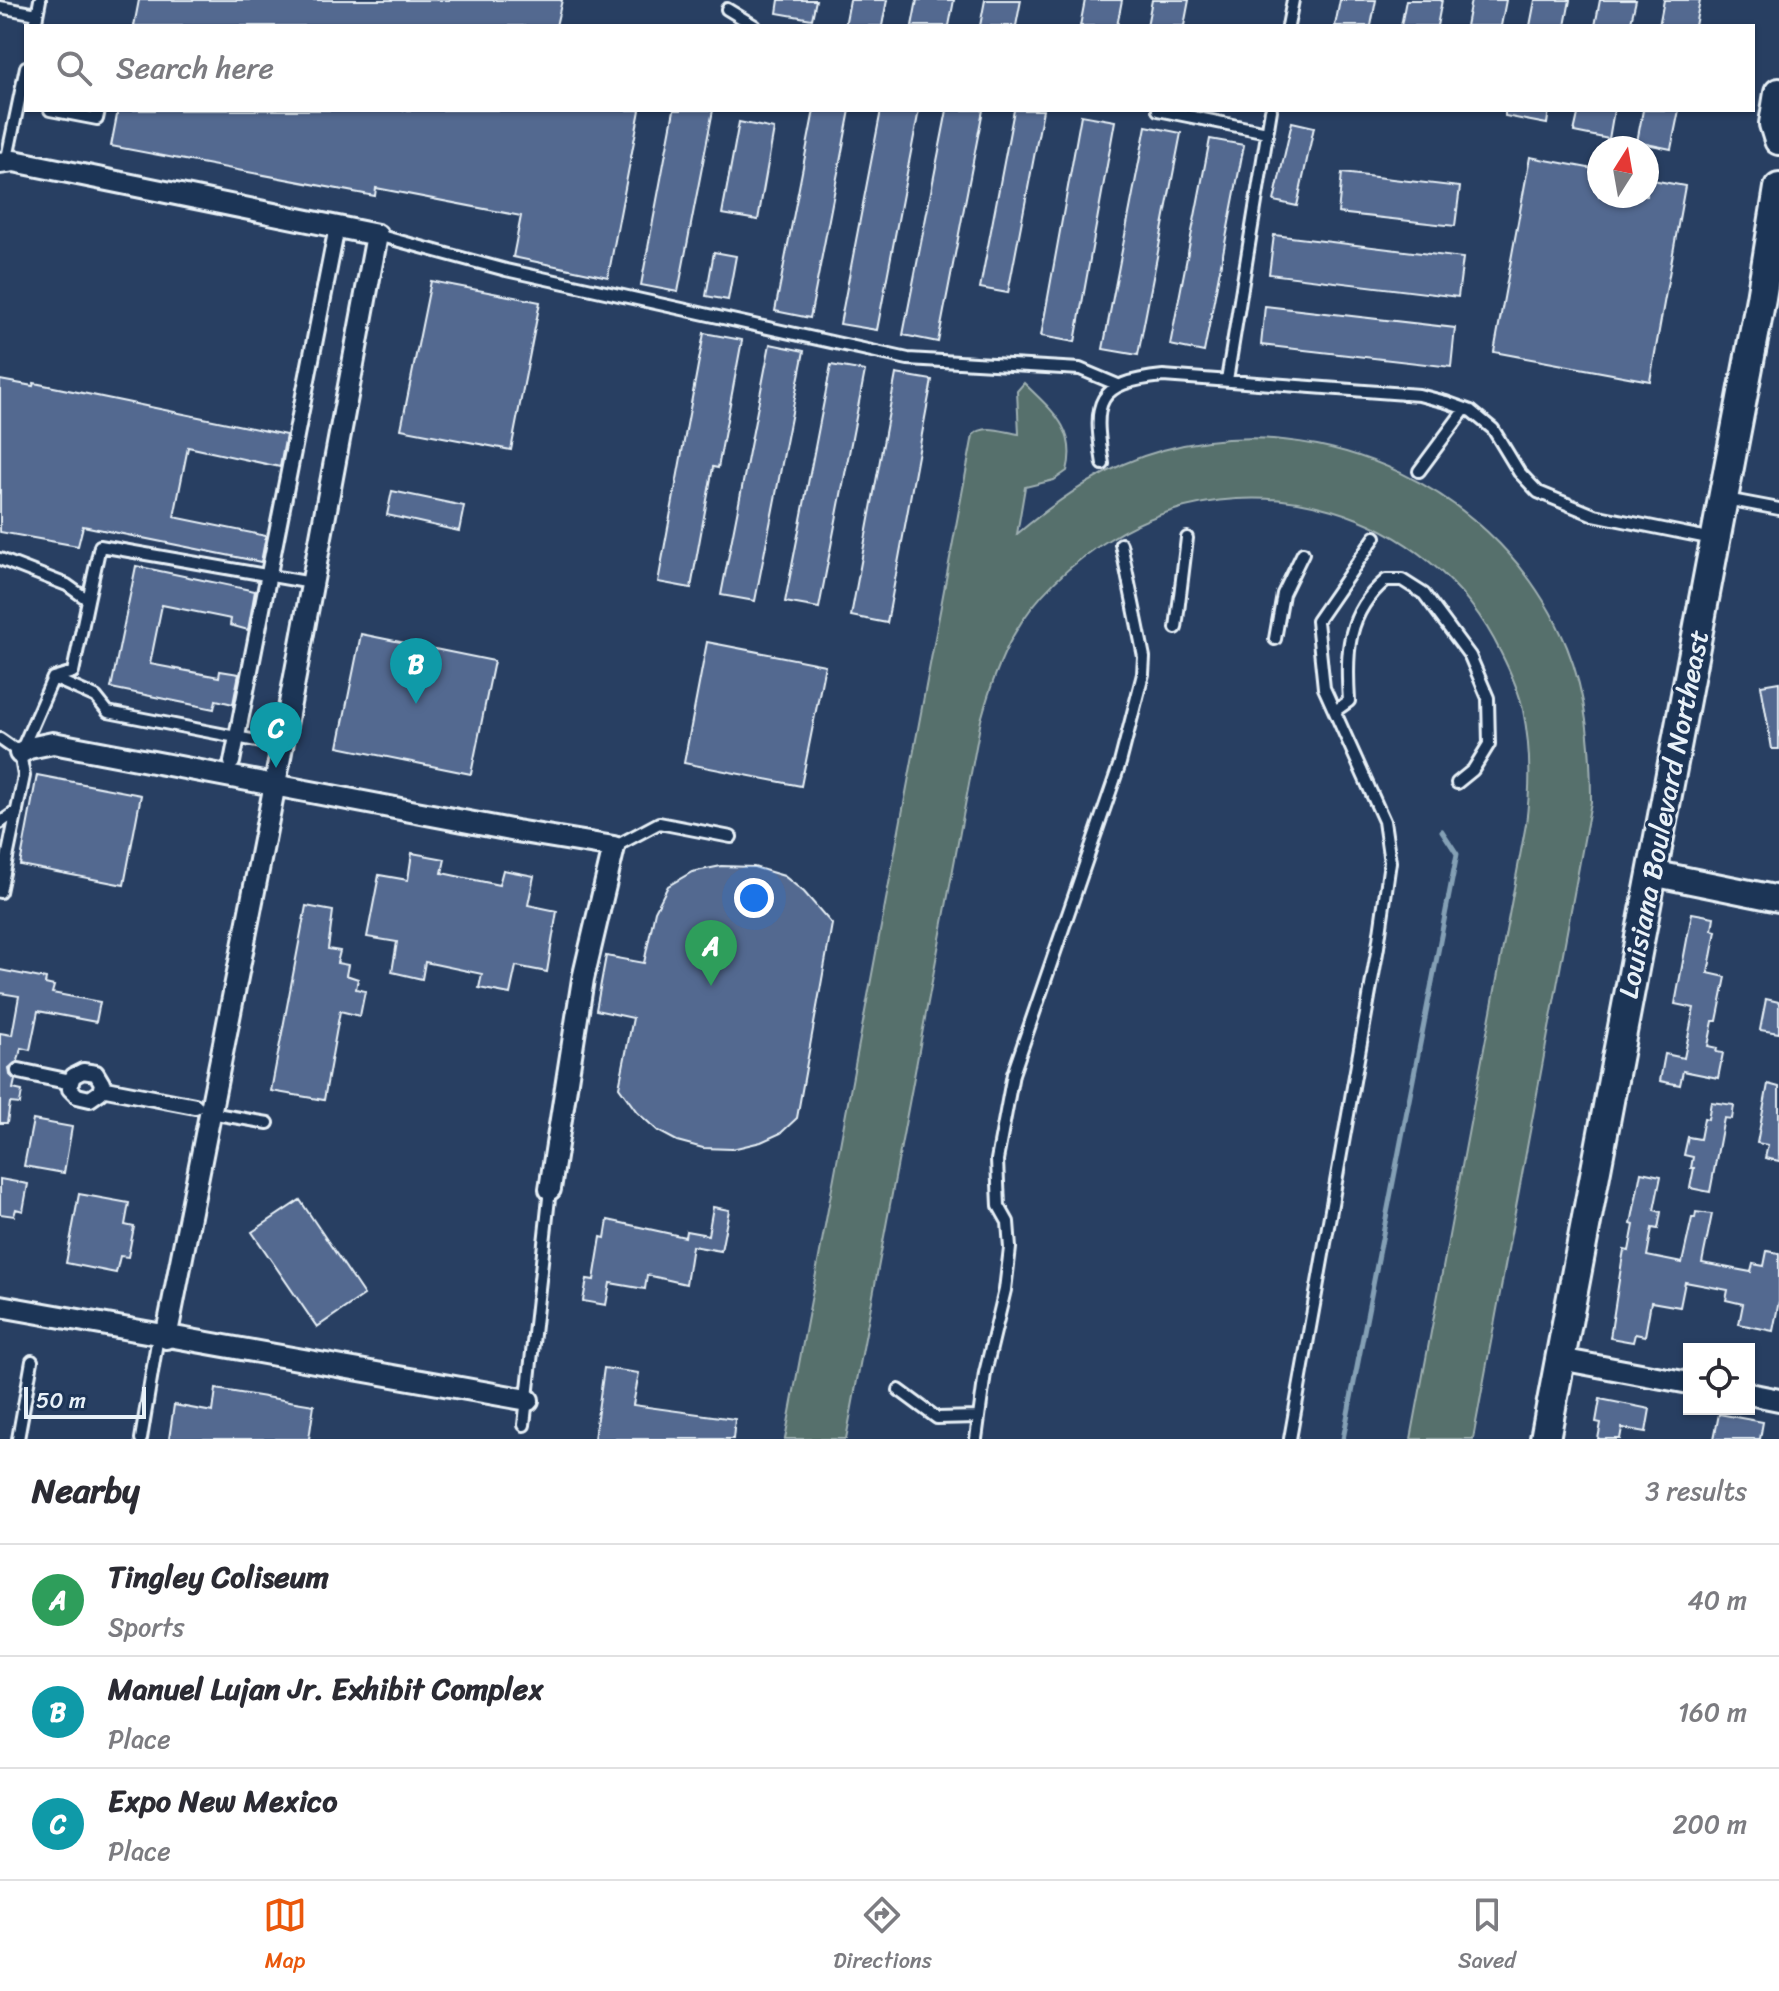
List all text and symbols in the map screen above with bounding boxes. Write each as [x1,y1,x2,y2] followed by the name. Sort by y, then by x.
[24,24,1755,112] search box
[116,41,274,95] text: Search here
[52,46,96,90] icon: search
[1587,136,1659,208] north arrow
[1604,626,1723,1003] street label: Louisiana Boulevard Northeast
[390,638,442,704] pin: B
[250,702,302,768] pin: C
[734,878,774,918] your location
[685,920,737,986] pin: A
[1683,1343,1755,1415] map controls
[1683,1343,1755,1415] button: locate
[36,1381,86,1420] text: 50 m
[24,1383,146,1419] scale bar
[32,1461,140,1521] text: Nearby
[1645,1468,1747,1514] text: 3 results
[108,1550,329,1604] text: Tingley Coliseum
[49,1577,67,1623] text: A
[1688,1577,1747,1623] text: 40 m
[108,1604,184,1650] text: Sports
[108,1662,543,1716] text: Manuel Lujan Jr. Exhibit Complex
[50,1689,66,1735] text: B
[1678,1689,1747,1735] text: 160 m
[108,1716,171,1762] text: Place
[108,1774,338,1828] text: Expo New Mexico
[50,1801,66,1847] text: C
[1672,1801,1747,1847] text: 200 m
[108,1828,171,1874] text: Place
[263,1893,307,1980] tab: Map
[833,1893,932,1980] tab: Directions
[1458,1893,1516,1980] tab: Saved

